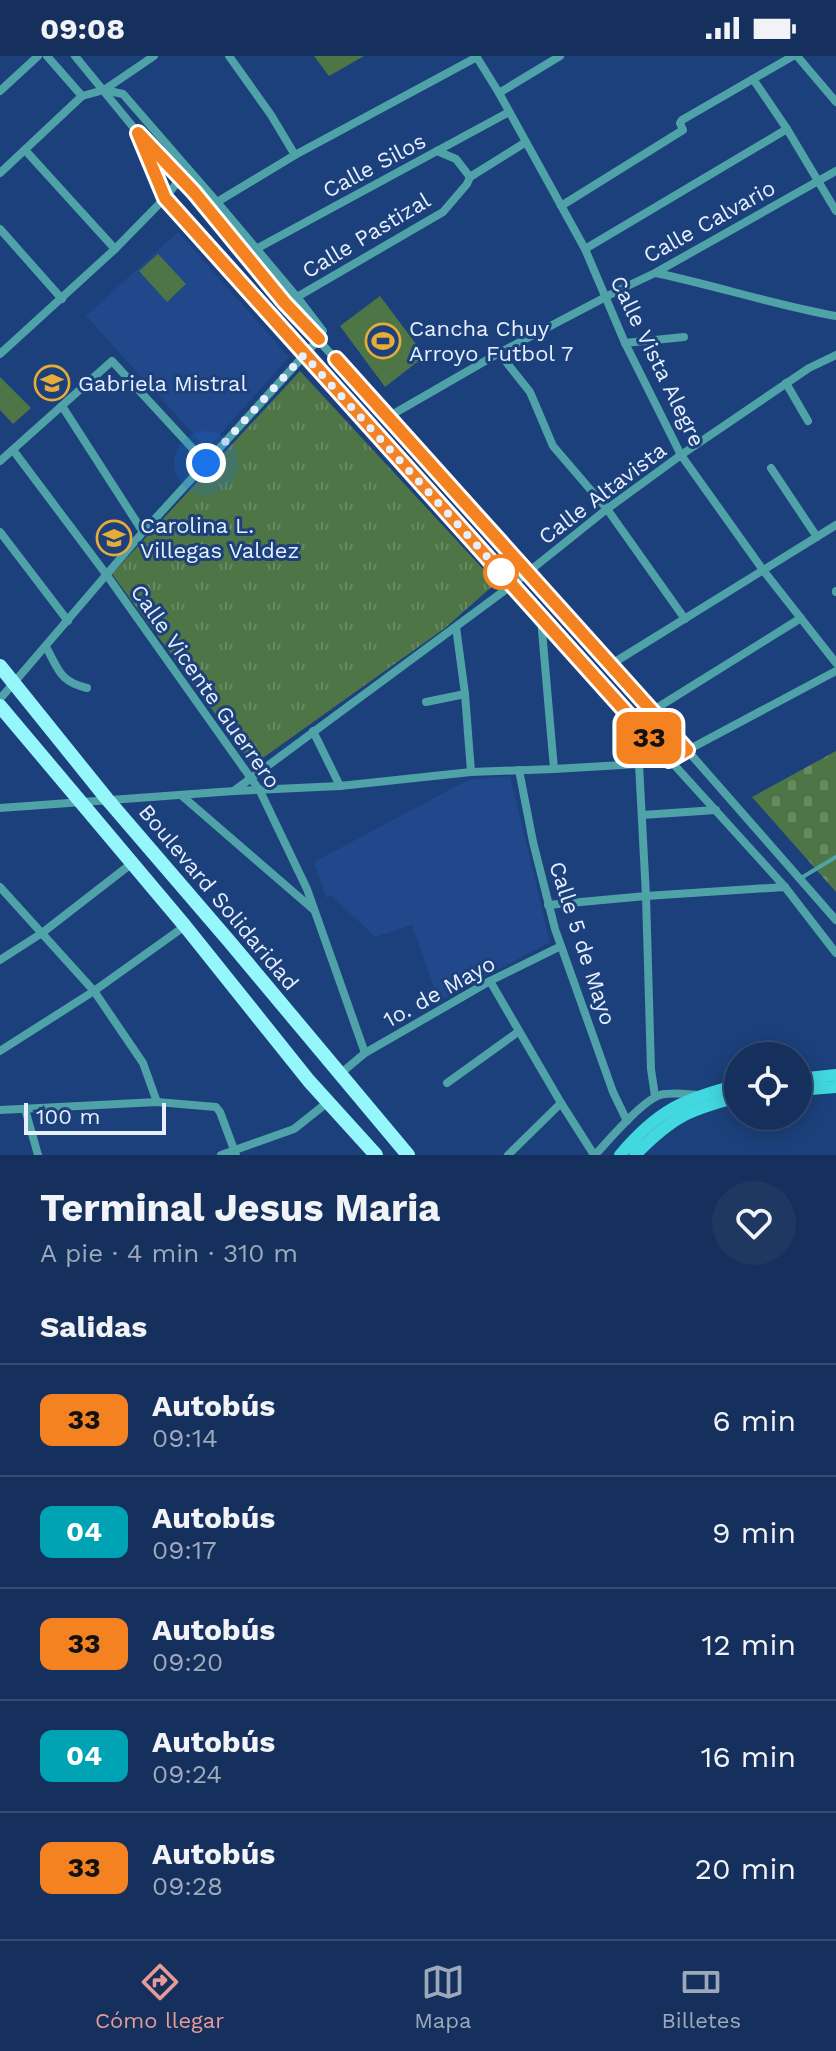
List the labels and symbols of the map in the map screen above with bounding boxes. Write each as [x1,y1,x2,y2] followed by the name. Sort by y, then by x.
[319,128,430,203] street label: Calle Silos
[639,175,779,268] street label: Calle Calvario
[298,187,435,283] street label: Calle Pastizal
[605,272,710,451] street label: Calle Vista Alegre
[409,316,573,366] place label: Cancha Chuy Arroyo Futbol 7
[364,322,402,360] sports icon: Cancha Chuy Arroyo Futbol 7
[33,364,71,402] school or university icon: Gabriela Mistral
[78,371,247,396] place label: Gabriela Mistral
[534,437,671,549] street label: Calle Altavista
[186,443,226,483] your location
[140,513,299,563] place label: Carolina L. Villegas Valdez
[95,519,133,557] school or university icon: Carolina L. Villegas Valdez
[484,555,518,589] unlabelled marker
[126,580,285,793] street label: Calle Vicente Guerrero
[613,712,685,764] line badge: 33
[134,799,304,995] street label: Boulevard Solidaridad
[544,858,621,1028] street label: Calle 5 de Mayo
[379,951,499,1032] street label: 1o. de Mayo
[24,1099,166,1135] scale bar

